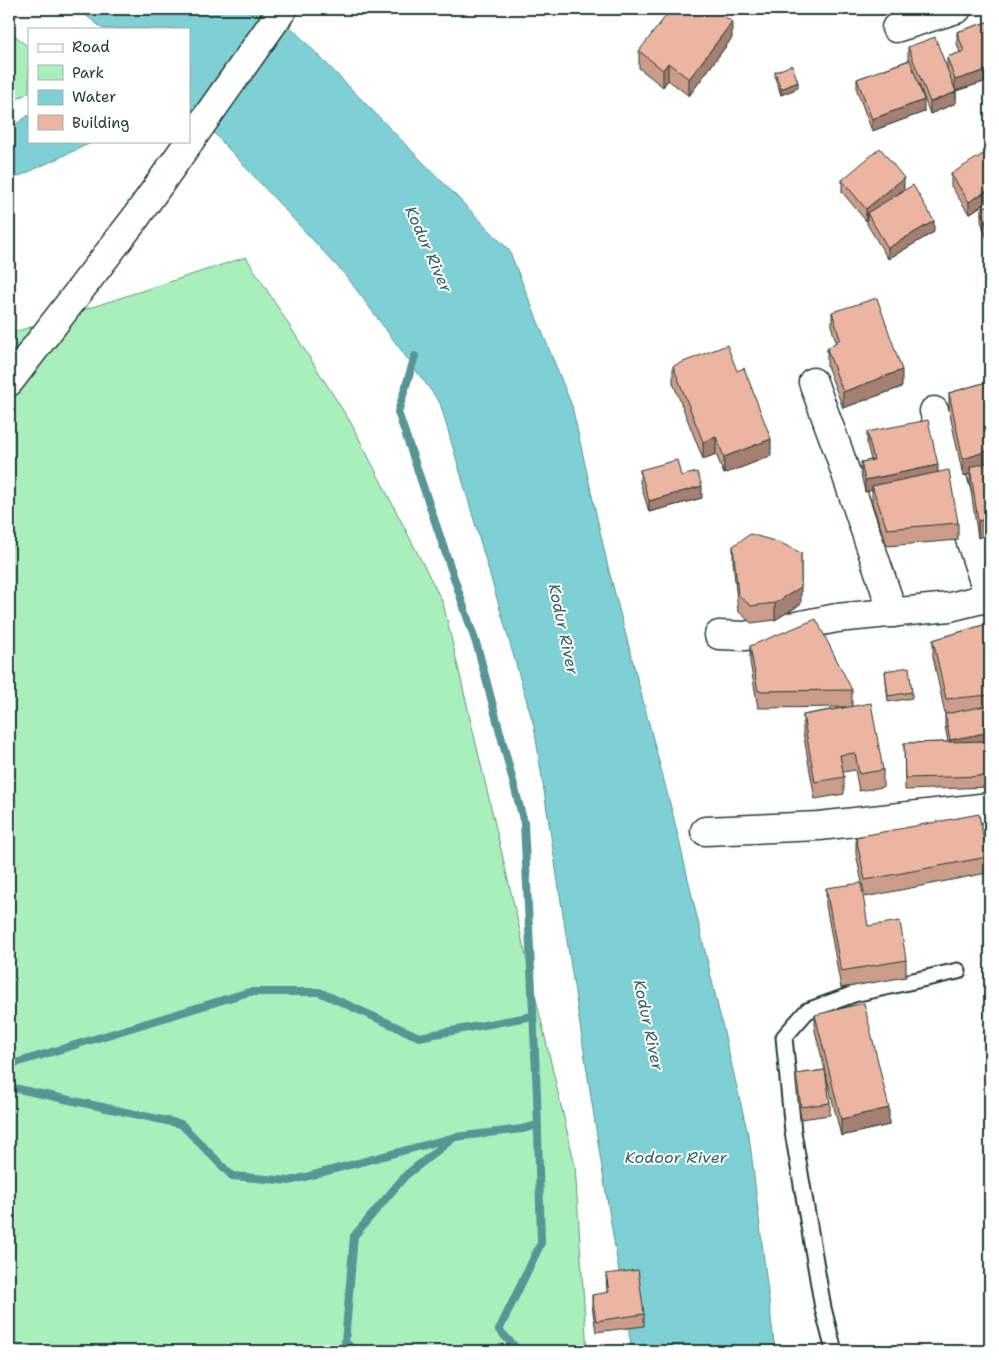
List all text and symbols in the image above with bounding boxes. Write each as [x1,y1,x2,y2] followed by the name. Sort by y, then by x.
[28,28,190,142] legend
[72,37,110,57] text: Road
[72,63,104,83] text: Park
[72,87,116,107] text: Water
[72,113,129,133] text: Building
[400,203,457,296] water label: Kodur River
[544,582,583,677] water label: Kodur River
[629,978,668,1073] water label: Kodur River
[625,1147,728,1168] water label: Kodoor River

